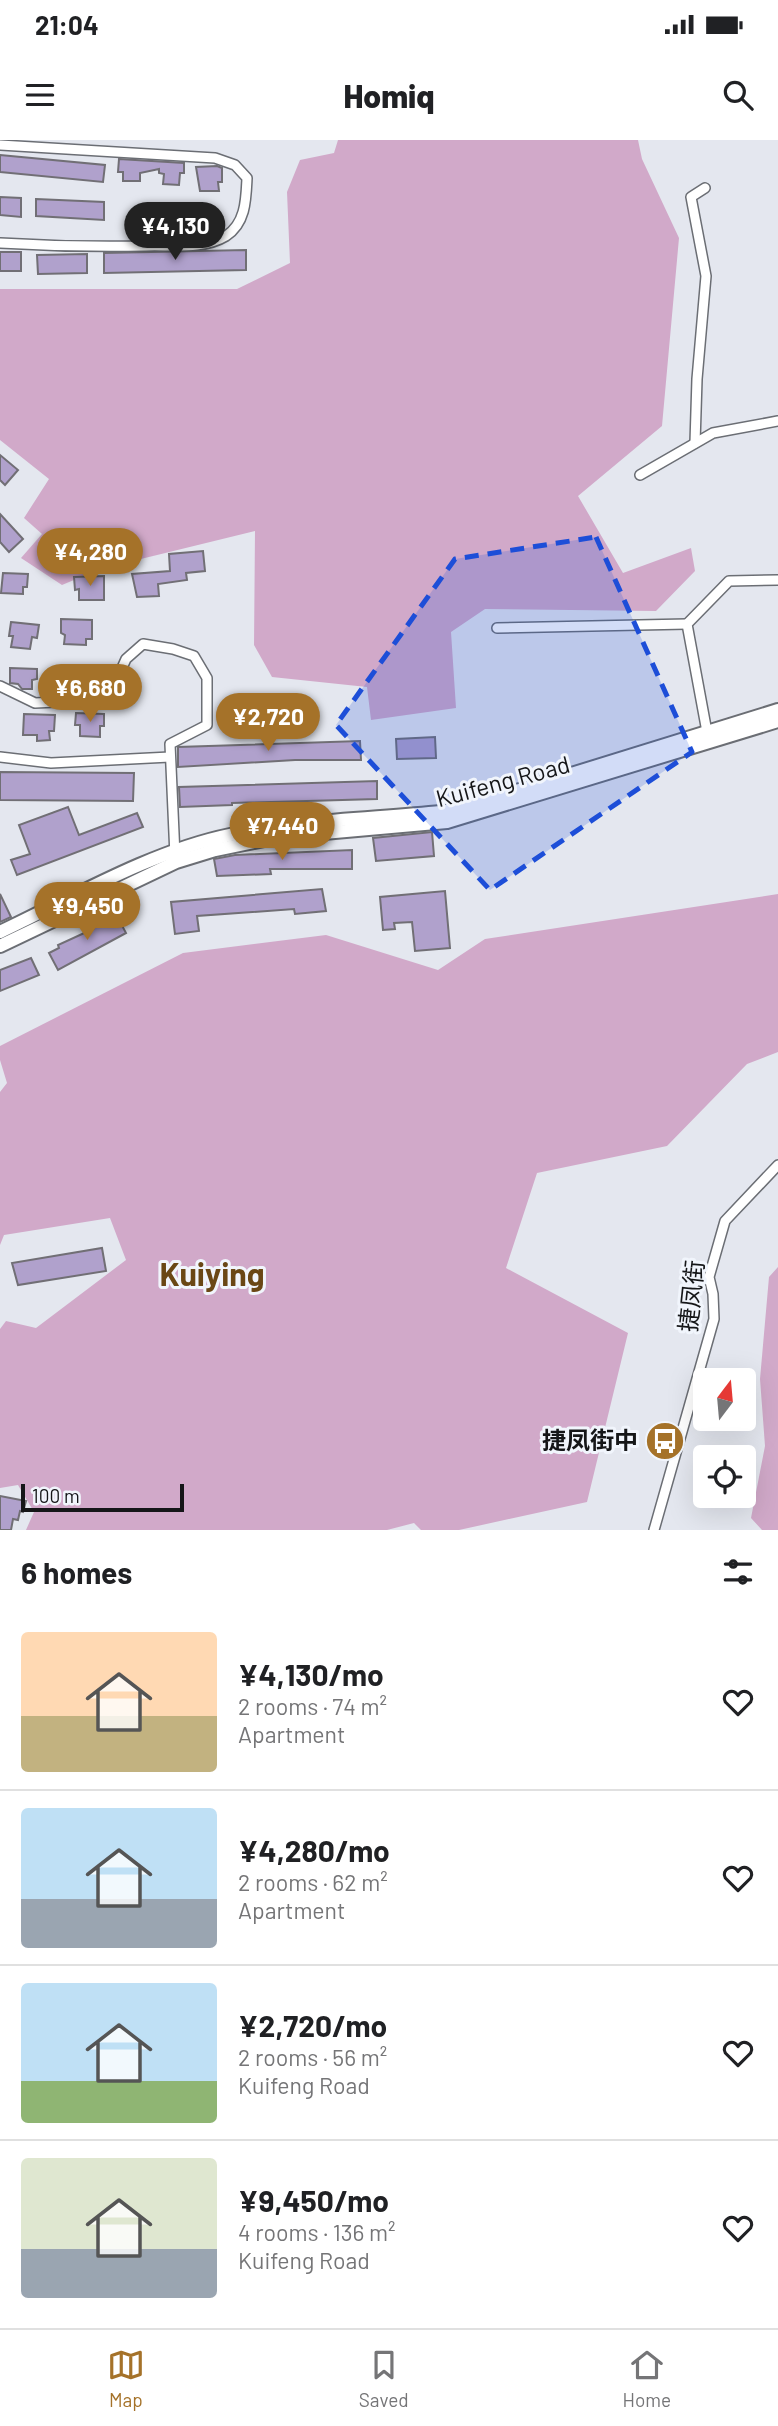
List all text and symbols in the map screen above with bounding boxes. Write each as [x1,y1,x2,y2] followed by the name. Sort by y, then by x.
[35,9,99,40] text: 21:04
[21,76,59,114] icon: menu
[343,76,435,114] text: Homiq
[719,76,757,114] icon: search
[118,202,232,262] pin: ¥4,130
[140,211,210,239] text: ¥4,130
[33,528,147,588] pin: ¥4,280
[53,537,127,565] text: ¥4,280
[33,664,147,724] pin: ¥6,680
[54,673,126,701] text: ¥6,680
[211,694,325,753] pin: ¥2,720
[232,702,304,730] text: ¥2,720
[432,749,573,812] street label: Kuifeng Road
[225,802,339,862] pin: ¥7,440
[246,811,318,839] text: ¥7,440
[30,882,144,942] pin: ¥9,450
[50,891,124,919] text: ¥9,450
[159,1254,265,1292] district label: Kuiying
[672,1259,709,1333] street label: 捷凤街
[693,1368,756,1432] north arrow
[693,1368,756,1508] map controls
[644,1420,686,1462] bus stop icon: 捷凤街中
[542,1425,638,1454] place label: 捷凤街中
[693,1445,756,1508] button: locate
[21,1481,184,1513] scale bar
[32,1484,80,1507] text: 100 m
[719,1553,757,1591] icon: filters
[21,1554,132,1590] text: 6 homes
[238,1656,384,1692] text: ¥4,130/mo
[77,1660,161,1744] icon: home
[719,1683,757,1721] icon: heart
[238,1692,387,1720] text: 2 rooms · 74 m²
[238,1720,345,1748] text: Apartment
[238,1832,390,1868] text: ¥4,280/mo
[77,1836,161,1920] icon: home
[719,1859,757,1897] icon: heart
[238,1868,388,1896] text: 2 rooms · 62 m²
[238,1896,345,1924] text: Apartment
[238,2007,387,2043] text: ¥2,720/mo
[77,2011,161,2095] icon: home
[719,2034,757,2072] icon: heart
[238,2043,387,2071] text: 2 rooms · 56 m²
[238,2071,370,2099] text: Kuifeng Road
[238,2182,389,2218] text: ¥9,450/mo
[77,2186,161,2270] icon: home
[719,2209,757,2247] icon: heart
[238,2218,396,2246] text: 4 rooms · 136 m²
[238,2246,370,2274] text: Kuifeng Road
[107,2346,145,2411] tab: Map
[359,2346,409,2411] tab: Saved
[623,2346,671,2411] tab: Home

